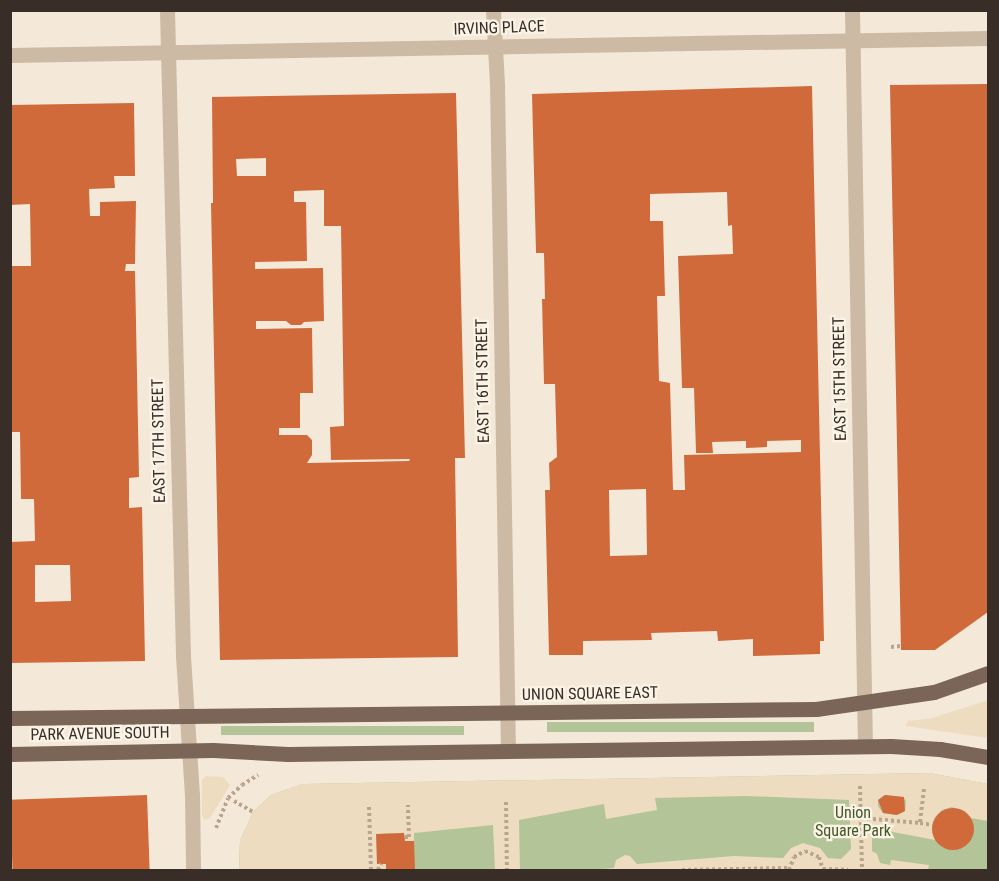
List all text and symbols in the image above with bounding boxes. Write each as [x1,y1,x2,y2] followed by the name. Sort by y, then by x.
[453,17,545,39] street label: IRVING PLACE
[829,316,851,442] street label: EAST 15TH STREET
[472,318,494,444] street label: EAST 16TH STREET
[148,378,170,504] street label: EAST 17TH STREET
[522,683,658,705] street label: UNION SQUARE EAST
[30,723,170,745] street label: PARK AVENUE SOUTH
[815,803,891,841] park label: Union Square Park

